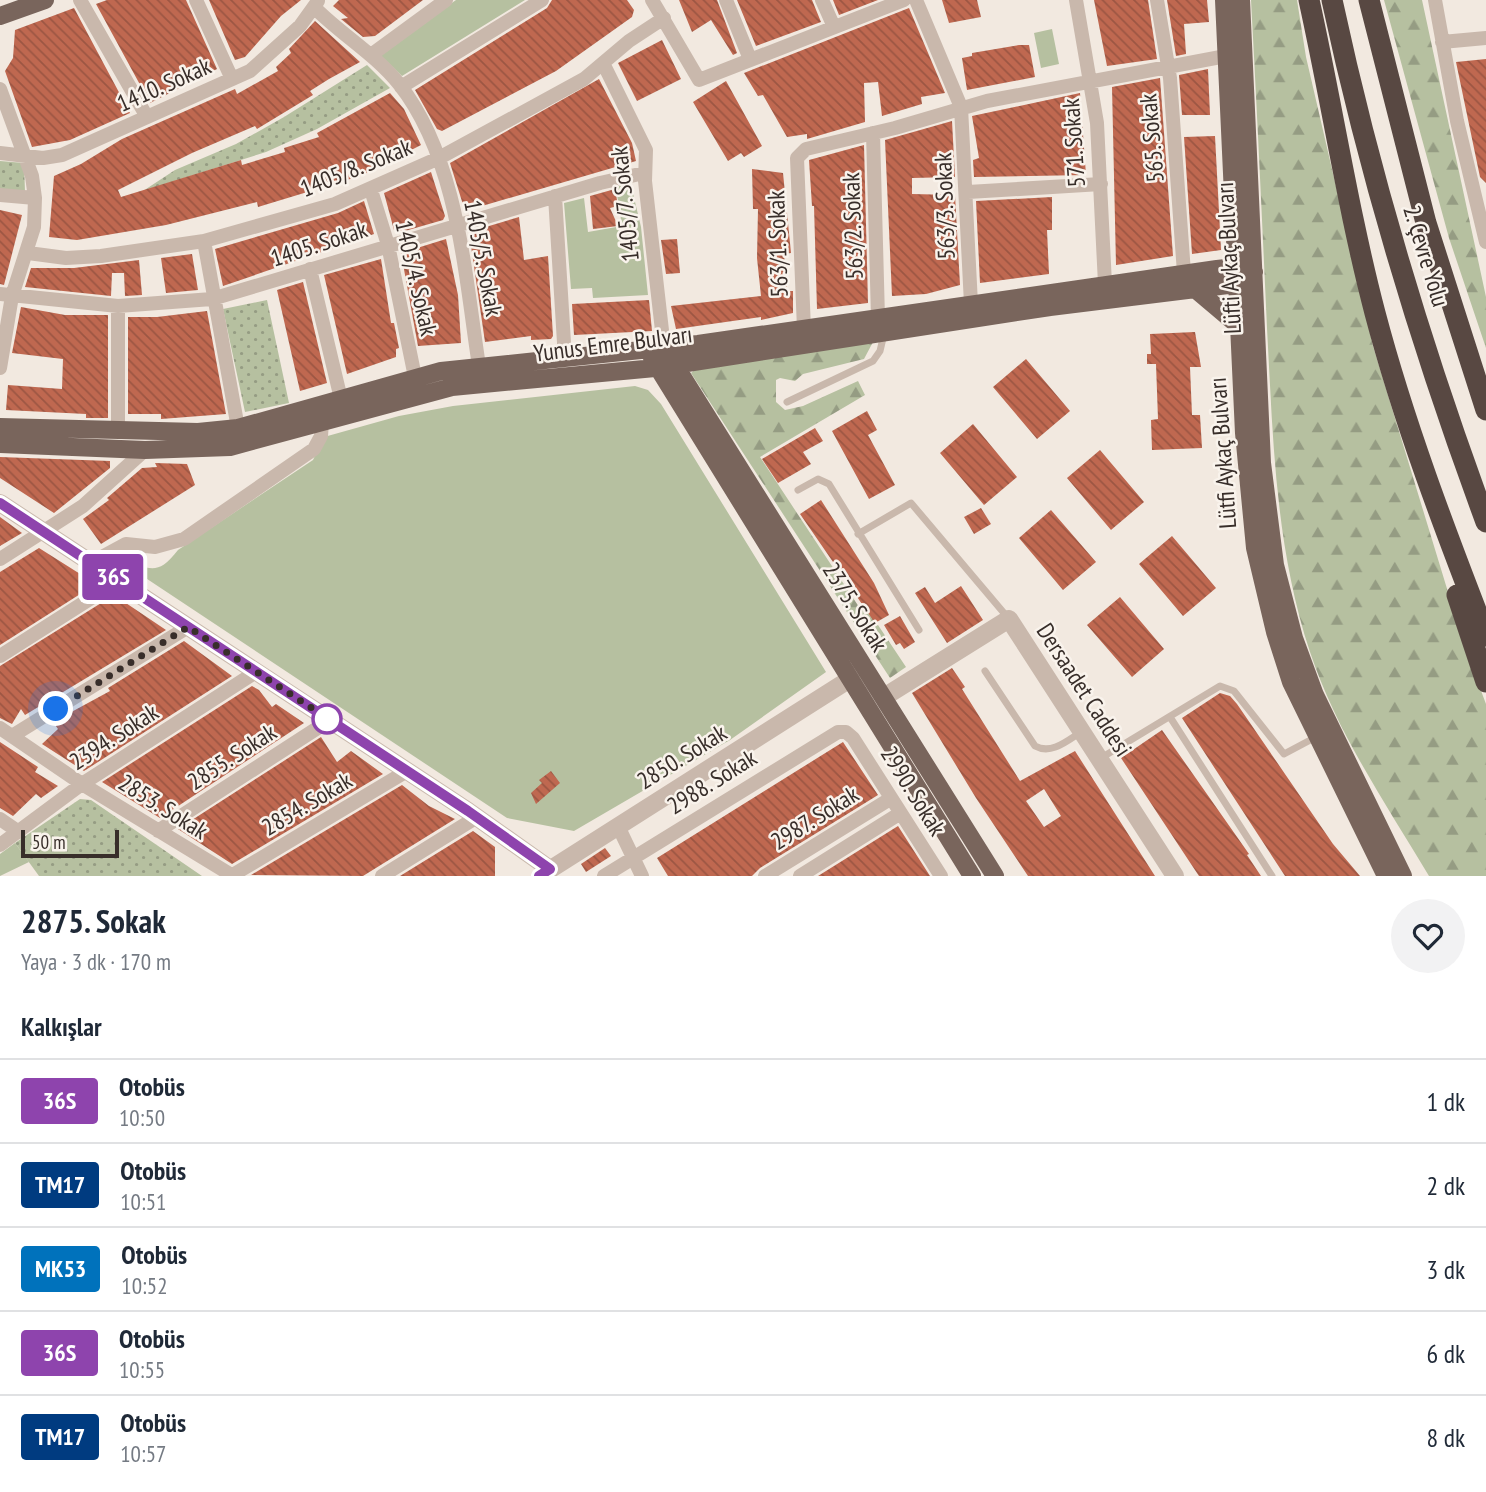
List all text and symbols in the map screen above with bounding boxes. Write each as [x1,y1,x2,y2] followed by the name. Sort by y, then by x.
[112,50,216,119] street label: 1410. Sokak
[1132,92,1171,184] street label: 565. Sokak
[1055,97,1092,189] street label: 571. Sokak
[295,131,417,204] street label: 1405/8. Sokak
[603,144,646,263] street label: 1405/7. Sokak
[927,151,962,260] street label: 563/3. Sokak
[835,171,870,280] street label: 563/2. Sokak
[1209,181,1248,335] street label: Lüfti Aykaç Bulvarı
[760,189,795,298] street label: 563/1. Sokak
[457,197,510,319] street label: 1405/5. Sokak
[1396,201,1457,310] street label: 2. Çevre Yolu
[267,213,372,274] street label: 1405. Sokak
[388,217,445,339] street label: 1405/4. Sokak
[532,318,694,369] street label: Yunus Emre Bulvarı
[1202,376,1243,530] street label: Lütfi Aykaç Bulvarı
[73,554,153,600] line badge: 36S
[816,556,895,658] street label: 2375. Sokak
[96,561,130,592] text: 36S
[1030,617,1139,762] street label: Dersaadet Caddesi
[38,691,73,726] your location
[63,696,165,777] street label: 2394. Sokak
[312,704,342,734] unlabelled marker
[181,716,283,797] street label: 2855. Sokak
[631,717,733,796] street label: 2850. Sokak
[874,740,953,842] street label: 2990. Sokak
[661,742,763,821] street label: 2988. Sokak
[256,764,358,843] street label: 2854. Sokak
[113,767,214,847] street label: 2853. Sokak
[765,778,865,857] street label: 2987. Sokak
[21,827,119,859] scale bar
[32,830,66,854] text: 50 m
[21,899,166,942] text: 2875. Sokak
[1391,899,1465,973] button: heart
[21,947,171,976] text: Yaya · 3 dk · 170 m
[21,1010,102,1043] text: Kalkışlar
[119,1070,185,1103] text: Otobüs
[43,1085,76,1116] text: 36S
[1426,1085,1465,1118] text: 1 dk
[119,1103,165,1132] text: 10:50
[120,1154,186,1187] text: Otobüs
[35,1169,85,1200] text: TM17
[1426,1169,1465,1202] text: 2 dk
[120,1187,166,1216] text: 10:51
[121,1238,187,1271] text: Otobüs
[35,1253,86,1284] text: MK53
[1426,1253,1465,1286] text: 3 dk
[121,1271,167,1300] text: 10:52
[119,1322,185,1355] text: Otobüs
[43,1337,76,1368] text: 36S
[1426,1337,1465,1370] text: 6 dk
[119,1355,165,1384] text: 10:55
[120,1406,186,1439] text: Otobüs
[35,1421,85,1452] text: TM17
[1426,1421,1465,1454] text: 8 dk
[120,1439,166,1468] text: 10:57

